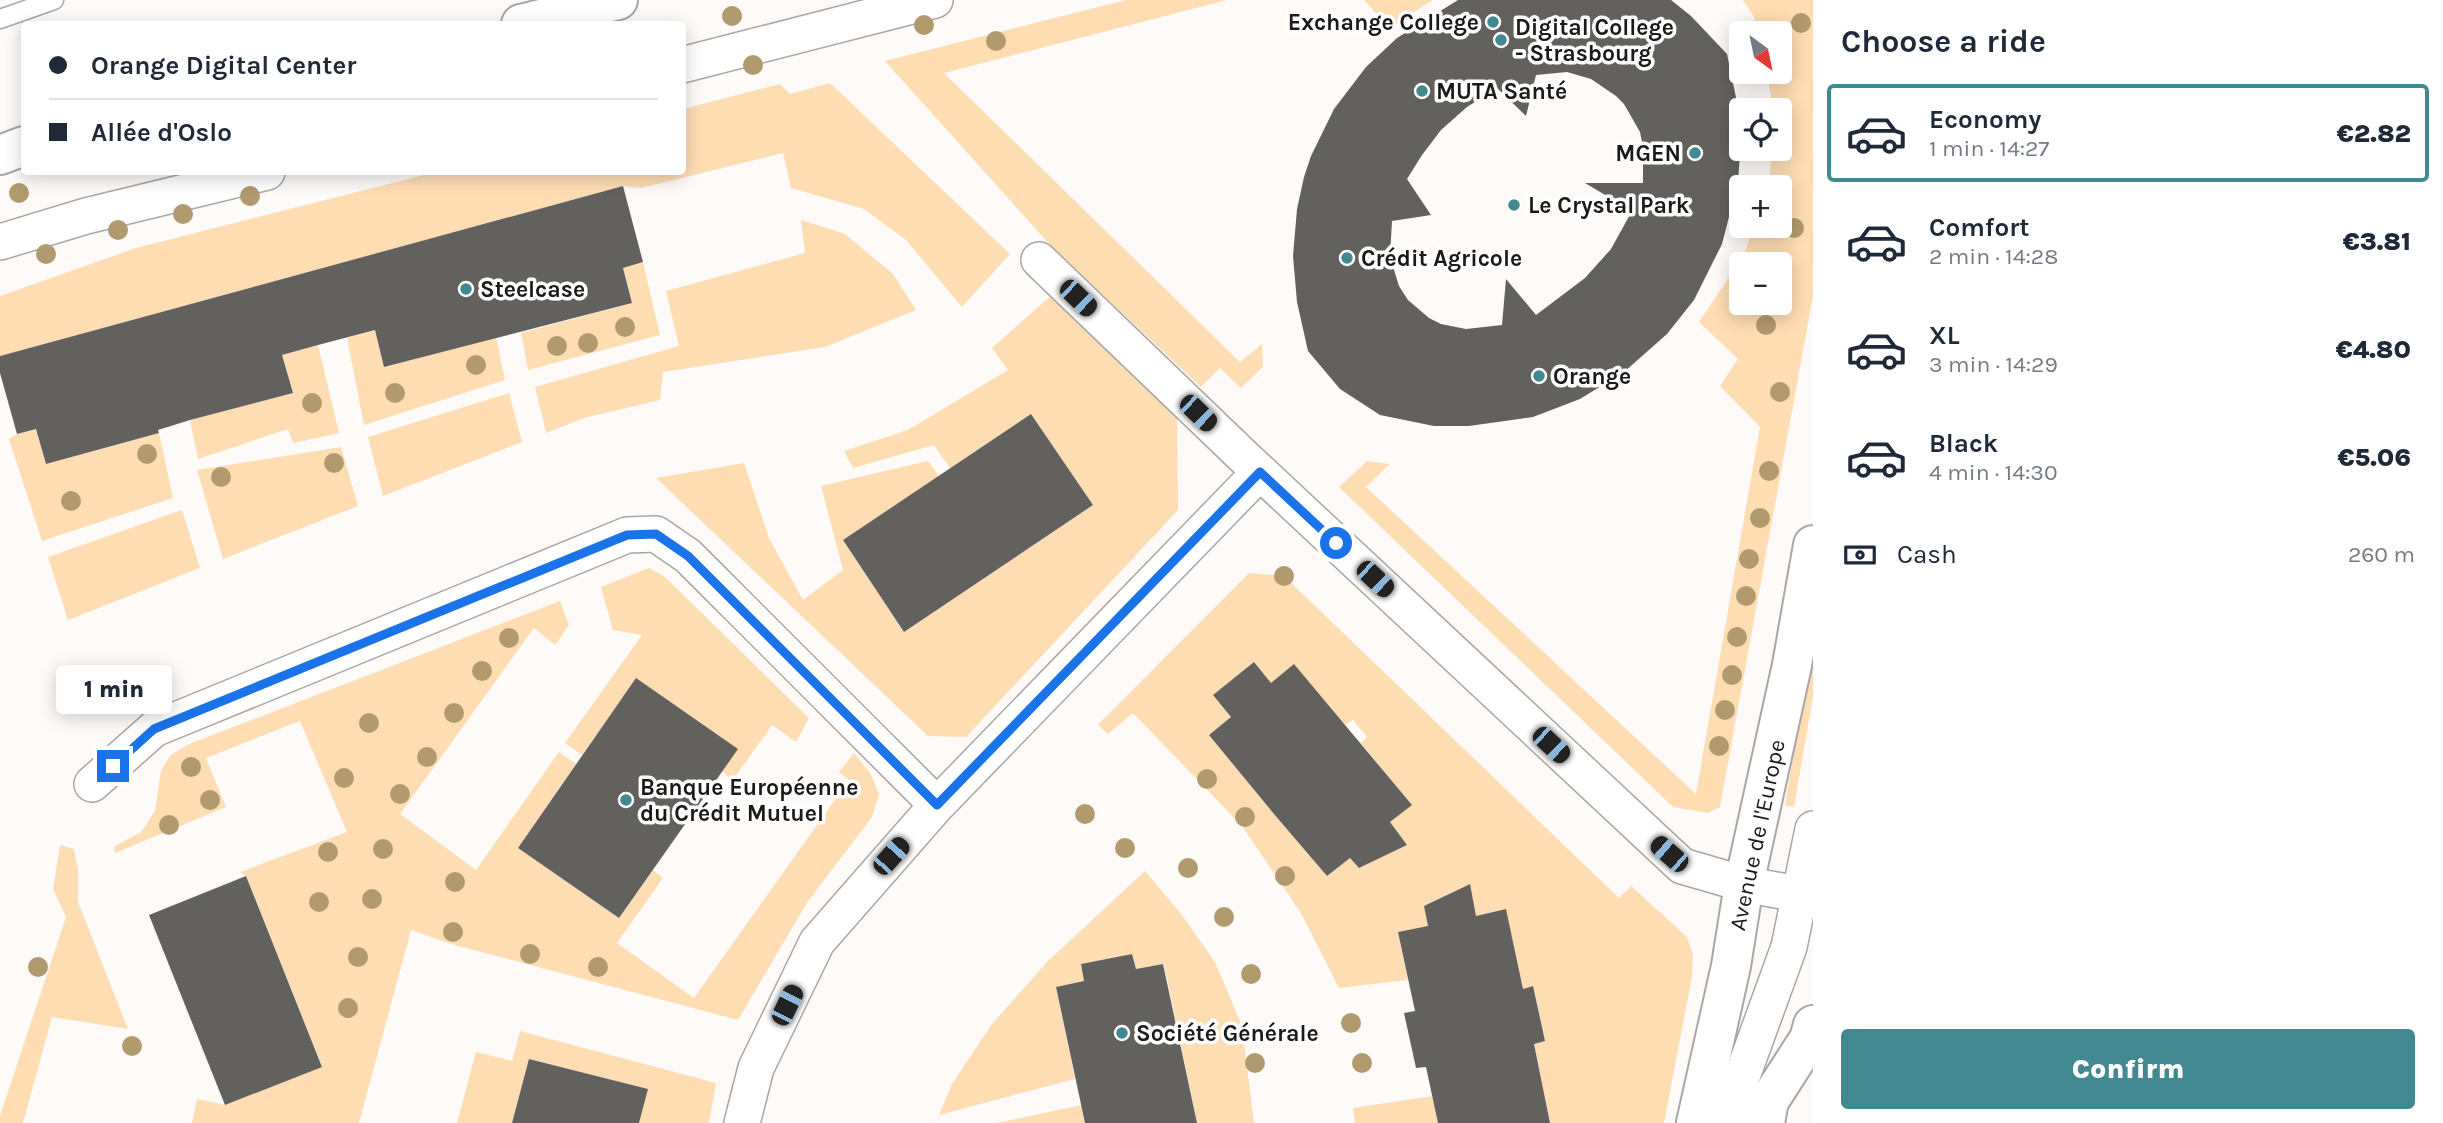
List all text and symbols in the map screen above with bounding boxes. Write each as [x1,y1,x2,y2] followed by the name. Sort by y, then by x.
[1288,9,1479,36] place label: Exchange College
[1485,14,1501,30] marker: Exchange College
[1515,14,1674,67] place label: Digital College - Strasbourg
[1729,21,1792,84] north arrow
[1729,21,1792,315] map controls
[1841,23,2046,60] text: Choose a ride
[1493,32,1509,48] marker: Digital College - Strasbourg
[91,50,357,81] text: Orange Digital Center
[1436,78,1567,105] place label: MUTA Santé
[1414,83,1430,99] marker: MUTA Santé
[1729,98,1792,161] button: locate
[1845,102,1908,165] icon: car
[1929,104,2041,135] text: Economy
[91,117,232,148] text: Allée d'Oslo
[2337,118,2411,149] text: €2.82
[1929,135,2049,162] text: 1 min · 14:27
[1615,140,1681,167] place label: MGEN
[1687,145,1703,161] marker: MGEN
[1729,175,1792,238] button: +
[1528,192,1690,219] place label: Le Crystal Park
[1506,197,1522,213] marker: Le Crystal Park
[1845,210,1908,273] icon: car
[1929,212,2030,243] text: Comfort
[2343,226,2411,257] text: €3.81
[1929,243,2058,270] text: 2 min · 14:28
[1361,245,1522,272] place label: Crédit Agricole
[1339,250,1355,266] marker: Crédit Agricole
[1729,252,1792,315] button: −
[480,276,585,303] place label: Steelcase
[1056,276,1101,320] car
[458,281,474,297] marker: Steelcase
[1845,318,1908,381] icon: car
[1929,320,1960,351] text: XL
[2336,334,2411,365] text: €4.80
[1929,351,2058,378] text: 3 min · 14:29
[1553,363,1631,390] place label: Orange
[1531,368,1547,384] marker: Orange
[1176,391,1221,435] car
[1845,426,1908,489] icon: car
[1929,428,1998,459] text: Black
[2338,442,2411,473] text: €5.06
[1929,459,2058,486] text: 4 min · 14:30
[1320,527,1352,559] route start
[1841,536,1879,574] icon: cash
[1897,539,1957,570] text: Cash
[2348,541,2415,568] text: 260 m
[1353,557,1398,601] car
[55,664,171,714] callout: 1 min
[84,676,144,703] text: 1 min
[1529,723,1574,767] car
[1724,737,1791,933] street label: Avenue de l'Europe
[97,750,129,782] route end
[640,774,858,827] place label: Banque Européenne du Crédit Mutuel
[618,792,634,808] marker: Banque Européenne du Crédit Mutuel
[1647,832,1692,876] car
[870,833,913,879] car
[769,982,806,1028] car
[1136,1020,1319,1047] place label: Société Générale
[1114,1025,1130,1041] marker: Société Générale
[1841,1029,2415,1109] button: Confirm

